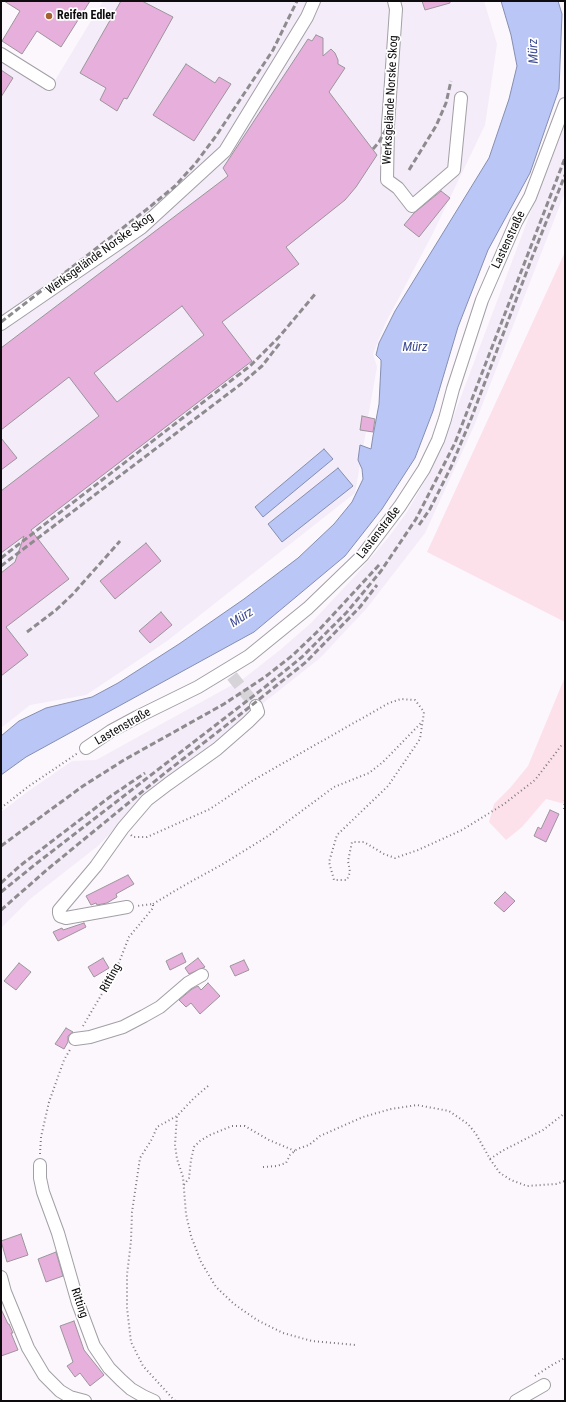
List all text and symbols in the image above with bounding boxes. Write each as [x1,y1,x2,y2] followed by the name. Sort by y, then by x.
[57,9,115,23] place label: Reifen Edler
[44,11,54,21] marker: Reifen Edler
[380,35,402,165] street label: Werksgelände Norske Skog
[526,38,542,64] water label: Mürz
[489,209,529,271] street label: Lastenstraße
[44,210,156,298] street label: Werksgelände Norske Skog
[403,340,427,356] water label: Mürz
[354,504,404,562] street label: Lastenstraße
[227,605,257,631] water label: Mürz
[93,705,153,749] street label: Lastenstraße
[97,961,125,995] street label: Ritting
[67,1286,91,1320] street label: Ritting

